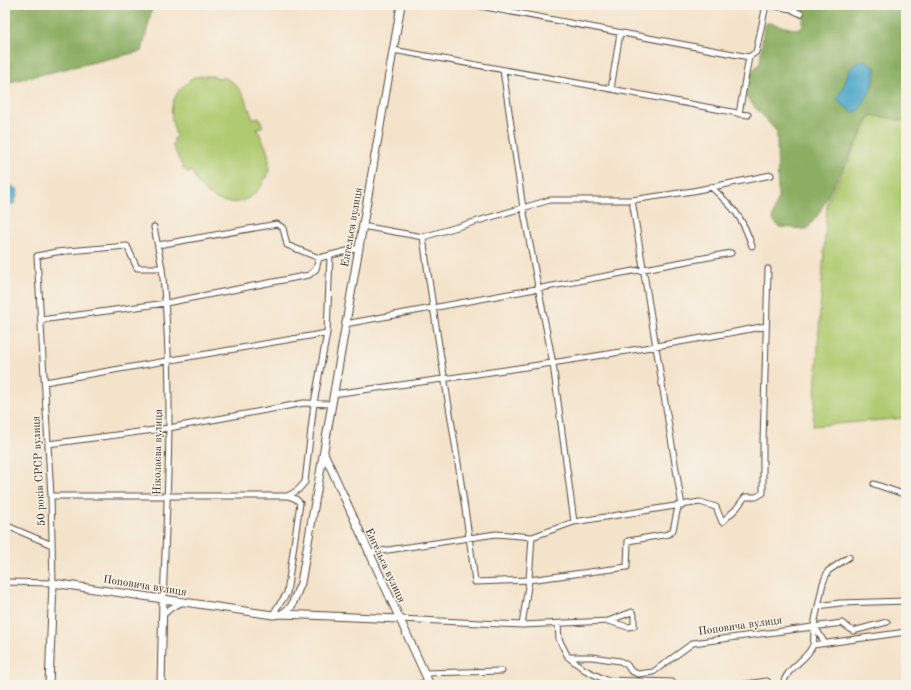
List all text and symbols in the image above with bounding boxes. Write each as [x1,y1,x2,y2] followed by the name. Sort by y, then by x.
[340,186,365,268] street label: Енгельса вулиця
[152,409,165,495] street label: Ніколаєва вулиця
[31,415,48,526] street label: 50 років СРСР вулиця
[363,527,407,605] street label: Енгельса вулиця
[102,574,188,599] street label: Поповича вулиця
[698,615,783,638] street label: Поповича вулиця

